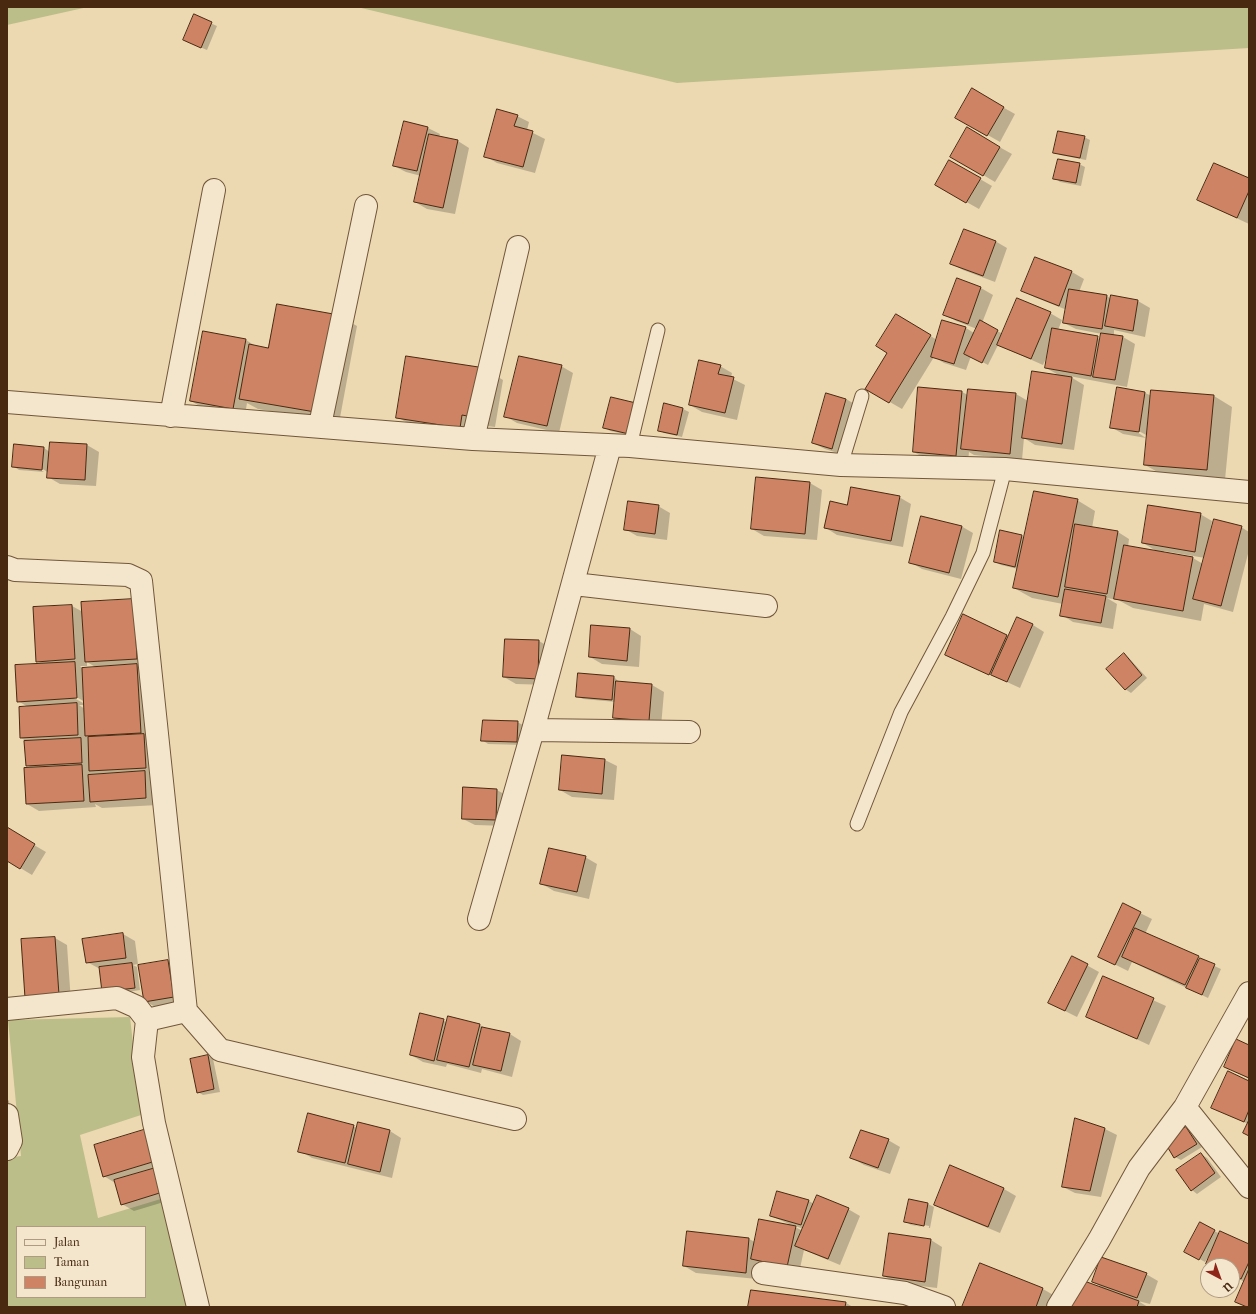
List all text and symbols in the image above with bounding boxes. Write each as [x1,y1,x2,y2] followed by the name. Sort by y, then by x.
[16,1226,146,1298] legend
[54,1235,80,1249] text: Jalan
[54,1255,89,1269] text: Taman
[1200,1258,1240,1298] north arrow
[54,1275,107,1289] text: Bangunan
[1220,1279,1235,1294] text: U

